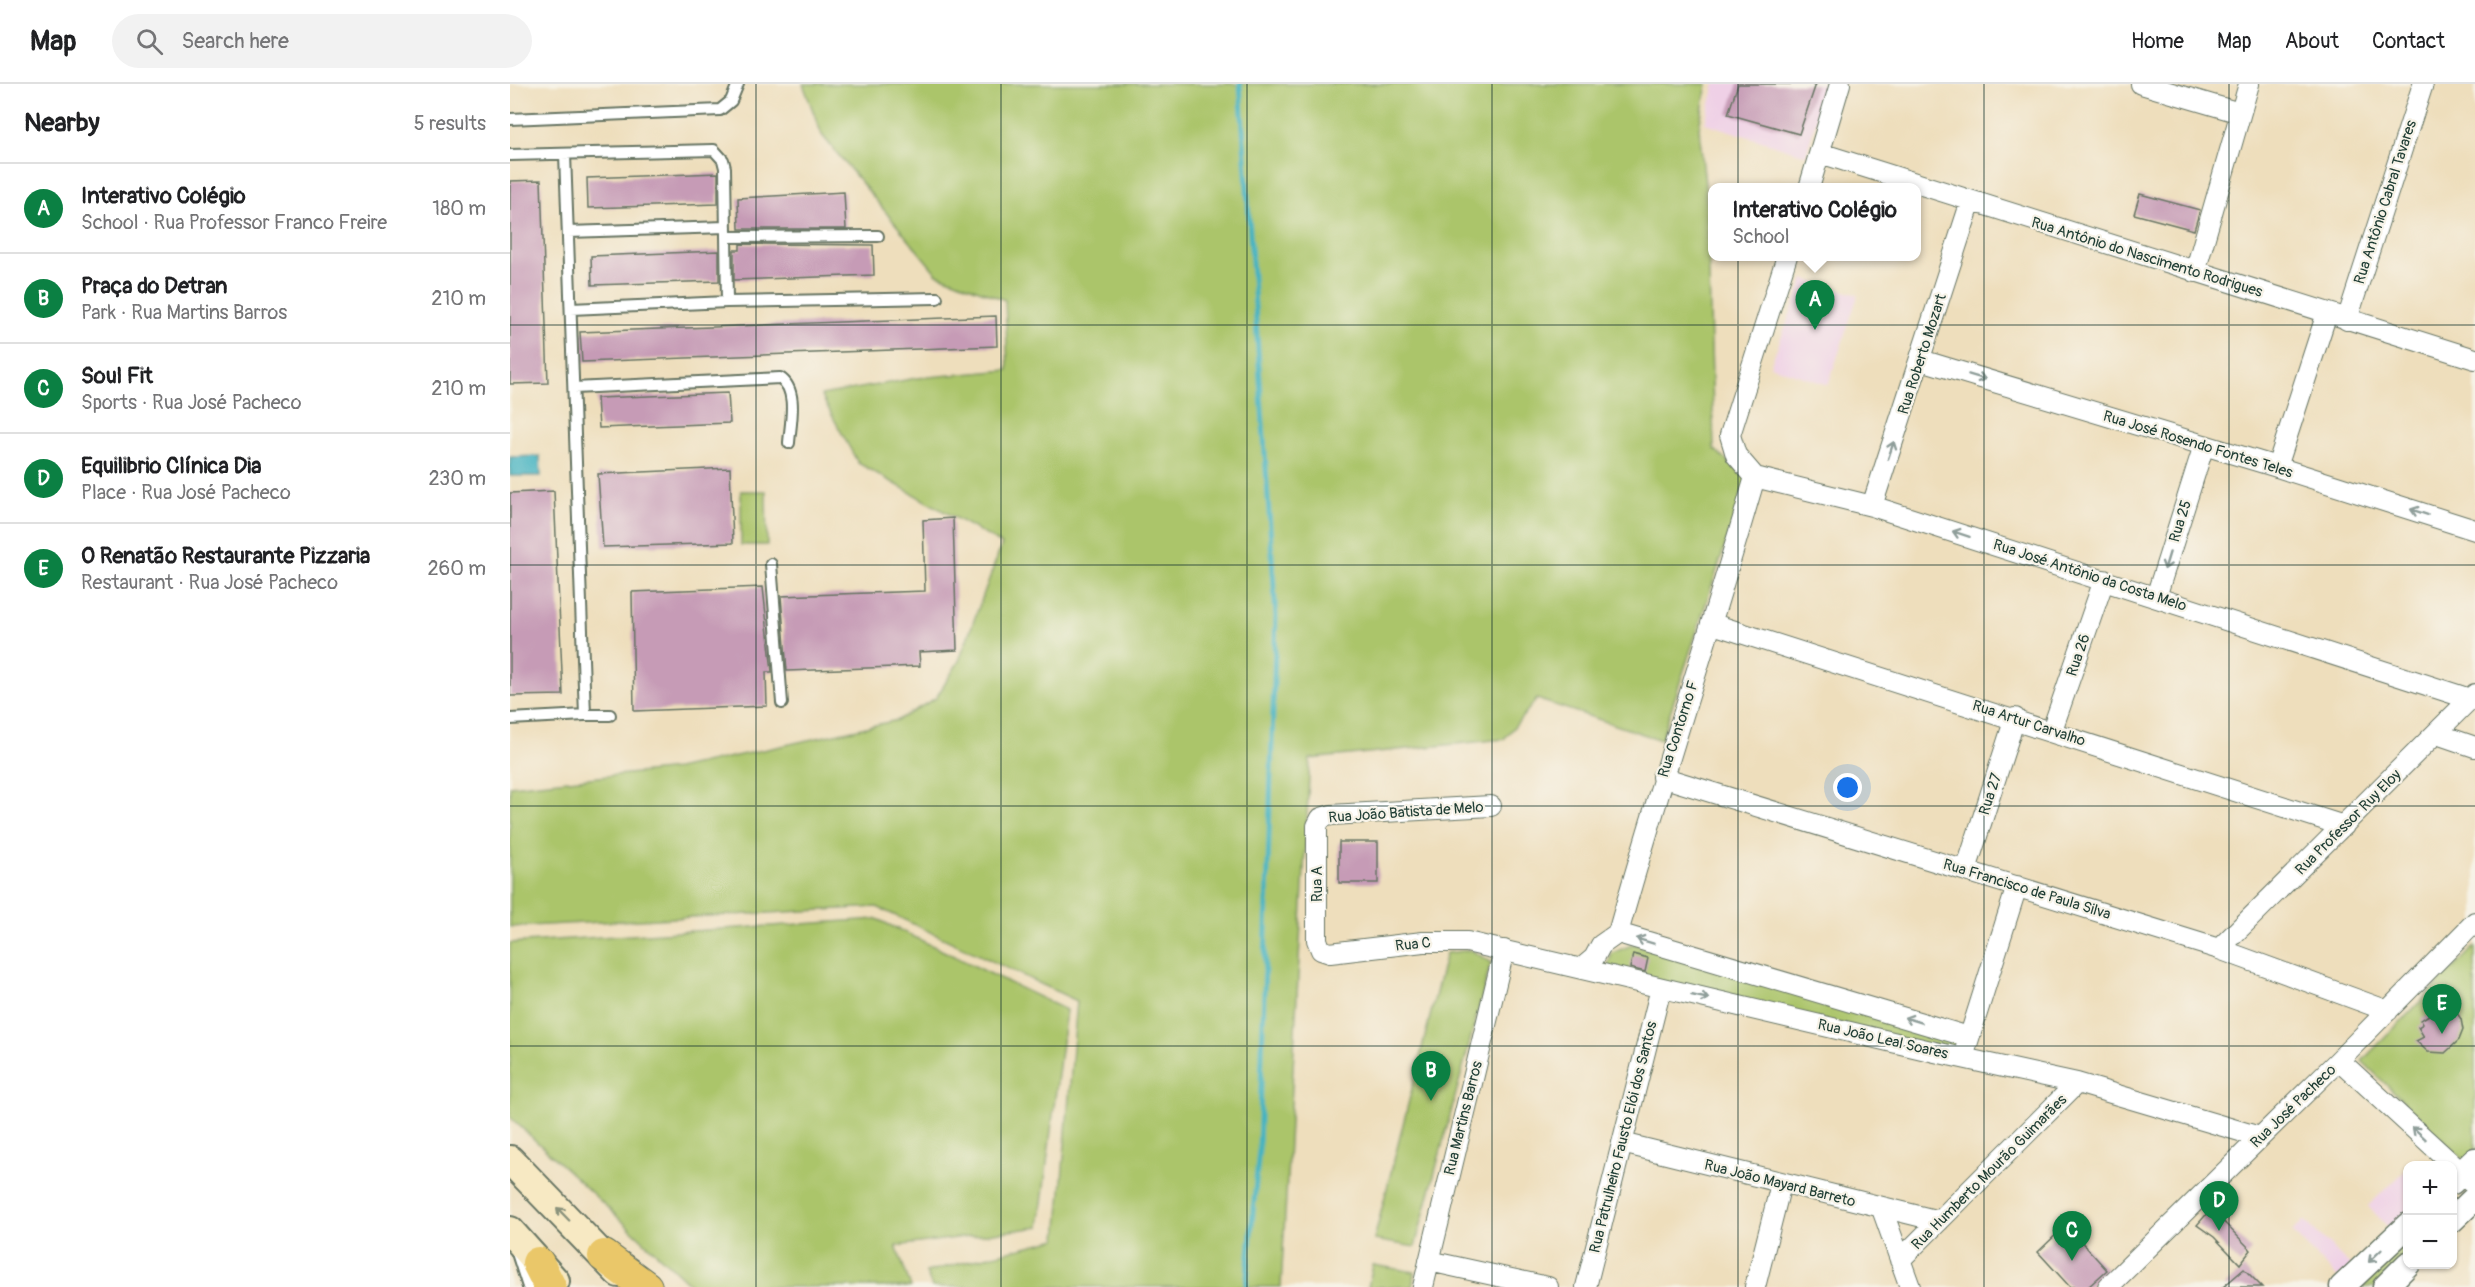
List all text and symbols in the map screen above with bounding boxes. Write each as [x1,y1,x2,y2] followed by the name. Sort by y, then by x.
[112,14,532,68] search box
[30,24,76,59] text: Map
[133,25,166,58] icon: search
[181,27,289,55] text: Search here
[2131,28,2184,55] text: Home
[2217,28,2252,55] text: Map
[2285,28,2339,55] text: About
[2372,28,2445,55] text: Contact
[24,107,100,139] text: Nearby
[414,111,486,136] text: 5 results
[2350,117,2421,287] street label: Rua Antônio Cabral Tavares
[81,182,246,210] text: Interativo Colégio
[1708,183,1921,261] popup
[37,196,50,221] text: A
[432,196,486,221] text: 180 m
[1732,196,1897,224] text: Interativo Colégio
[81,210,387,235] text: School · Rua Professor Franco Freire
[2029,213,2265,302] street label: Rua Antônio do Nascimento Rodrigues
[1732,224,1790,249] text: School
[81,272,228,300] text: Praça do Detran
[1796,280,1834,330] pin: A
[38,286,49,311] text: B
[431,286,486,311] text: 210 m
[1894,291,1951,417] street label: Rua Roberto Mozart
[81,300,287,325] text: Park · Rua Martins Barros
[81,362,153,390] text: Soul Fit
[1967,372,1986,383] one-way arrow
[37,376,50,401] text: C
[431,376,486,401] text: 210 m
[81,390,301,415] text: Sports · Rua José Pacheco
[2101,407,2295,483] street label: Rua José Rosendo Fontes Teles
[1886,441,1897,460] one-way arrow
[81,452,262,480] text: Equilibrio Clínica Dia
[37,466,50,491] text: D
[429,466,486,491] text: 230 m
[81,480,291,505] text: Place · Rua José Pacheco
[2165,498,2196,544] street label: Rua 25
[2410,506,2429,517] one-way arrow
[1952,528,1971,539] one-way arrow
[1991,535,2189,616] street label: Rua José Antônio da Costa Melo
[81,542,370,570] text: O Renatão Restaurante Pizzaria
[2161,551,2172,570] one-way arrow
[38,556,49,581] text: E
[427,556,486,581] text: 260 m
[81,570,338,595] text: Restaurant · Rua José Pacheco
[2062,631,2095,679] street label: Rua 26
[1654,678,1703,780] street label: Rua Contorno F
[1970,696,2088,751] street label: Rua Artur Carvalho
[2291,765,2406,879] street label: Rua Professor Ruy Eloy
[1975,771,2006,817] street label: Rua 27
[1833,773,1862,802] your location
[1328,798,1484,827] street label: Rua João Batista de Melo
[1941,855,2113,924] street label: Rua Francisco de Paula Silva
[1308,866,1327,902] street label: Rua A
[1394,933,1432,956] street label: Rua C
[1636,935,1655,946] one-way arrow
[2422,984,2462,1034] pin: E
[1690,992,1709,1003] one-way arrow
[1904,1014,1923,1025] one-way arrow
[1816,1015,1950,1064] street label: Rua João Leal Soares
[1585,1019,1662,1255] street label: Rua Patrulheiro Fausto Elói dos Santos
[1412,1052,1450,1101] pin: B
[1440,1059,1487,1177] street label: Rua Martins Barros
[2246,1061,2340,1152] street label: Rua José Pacheco
[1908,1090,2071,1254] street label: Rua Humberto Mourão Guimarães
[2411,1126,2426,1140] one-way arrow
[1702,1156,1857,1211] street label: Rua João Mayard Barreto
[2403,1161,2457,1269] map controls
[2403,1161,2457,1215] button: +
[2200,1182,2238,1231] pin: D
[556,1206,570,1221] one-way arrow
[2052,1212,2092,1261] pin: C
[2403,1215,2457,1269] button: −
[2367,1249,2382,1263] one-way arrow

